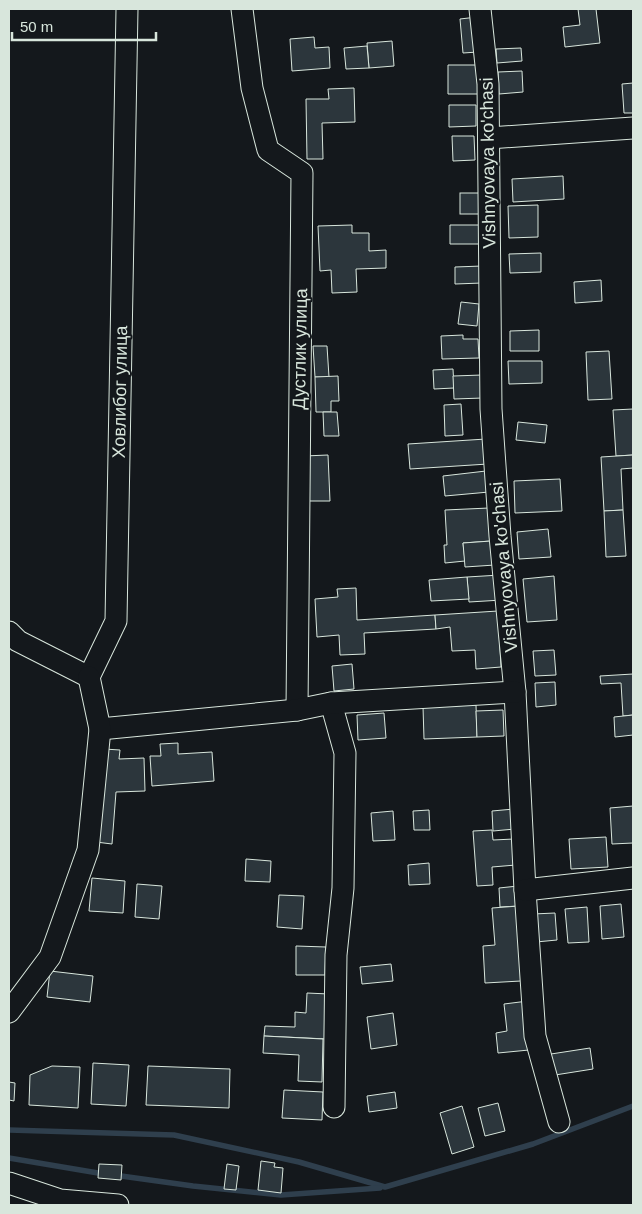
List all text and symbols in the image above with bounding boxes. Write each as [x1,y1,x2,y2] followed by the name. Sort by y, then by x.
[12,10,156,42] scale bar
[20,18,53,35] text: 50 m
[477,77,499,249] street label: Vishnyovaya ko'chasi
[289,287,311,410] street label: Дустлик улица
[109,324,131,459] street label: Ховлибог улица
[487,481,521,653] street label: Vishnyovaya ko'chasi

